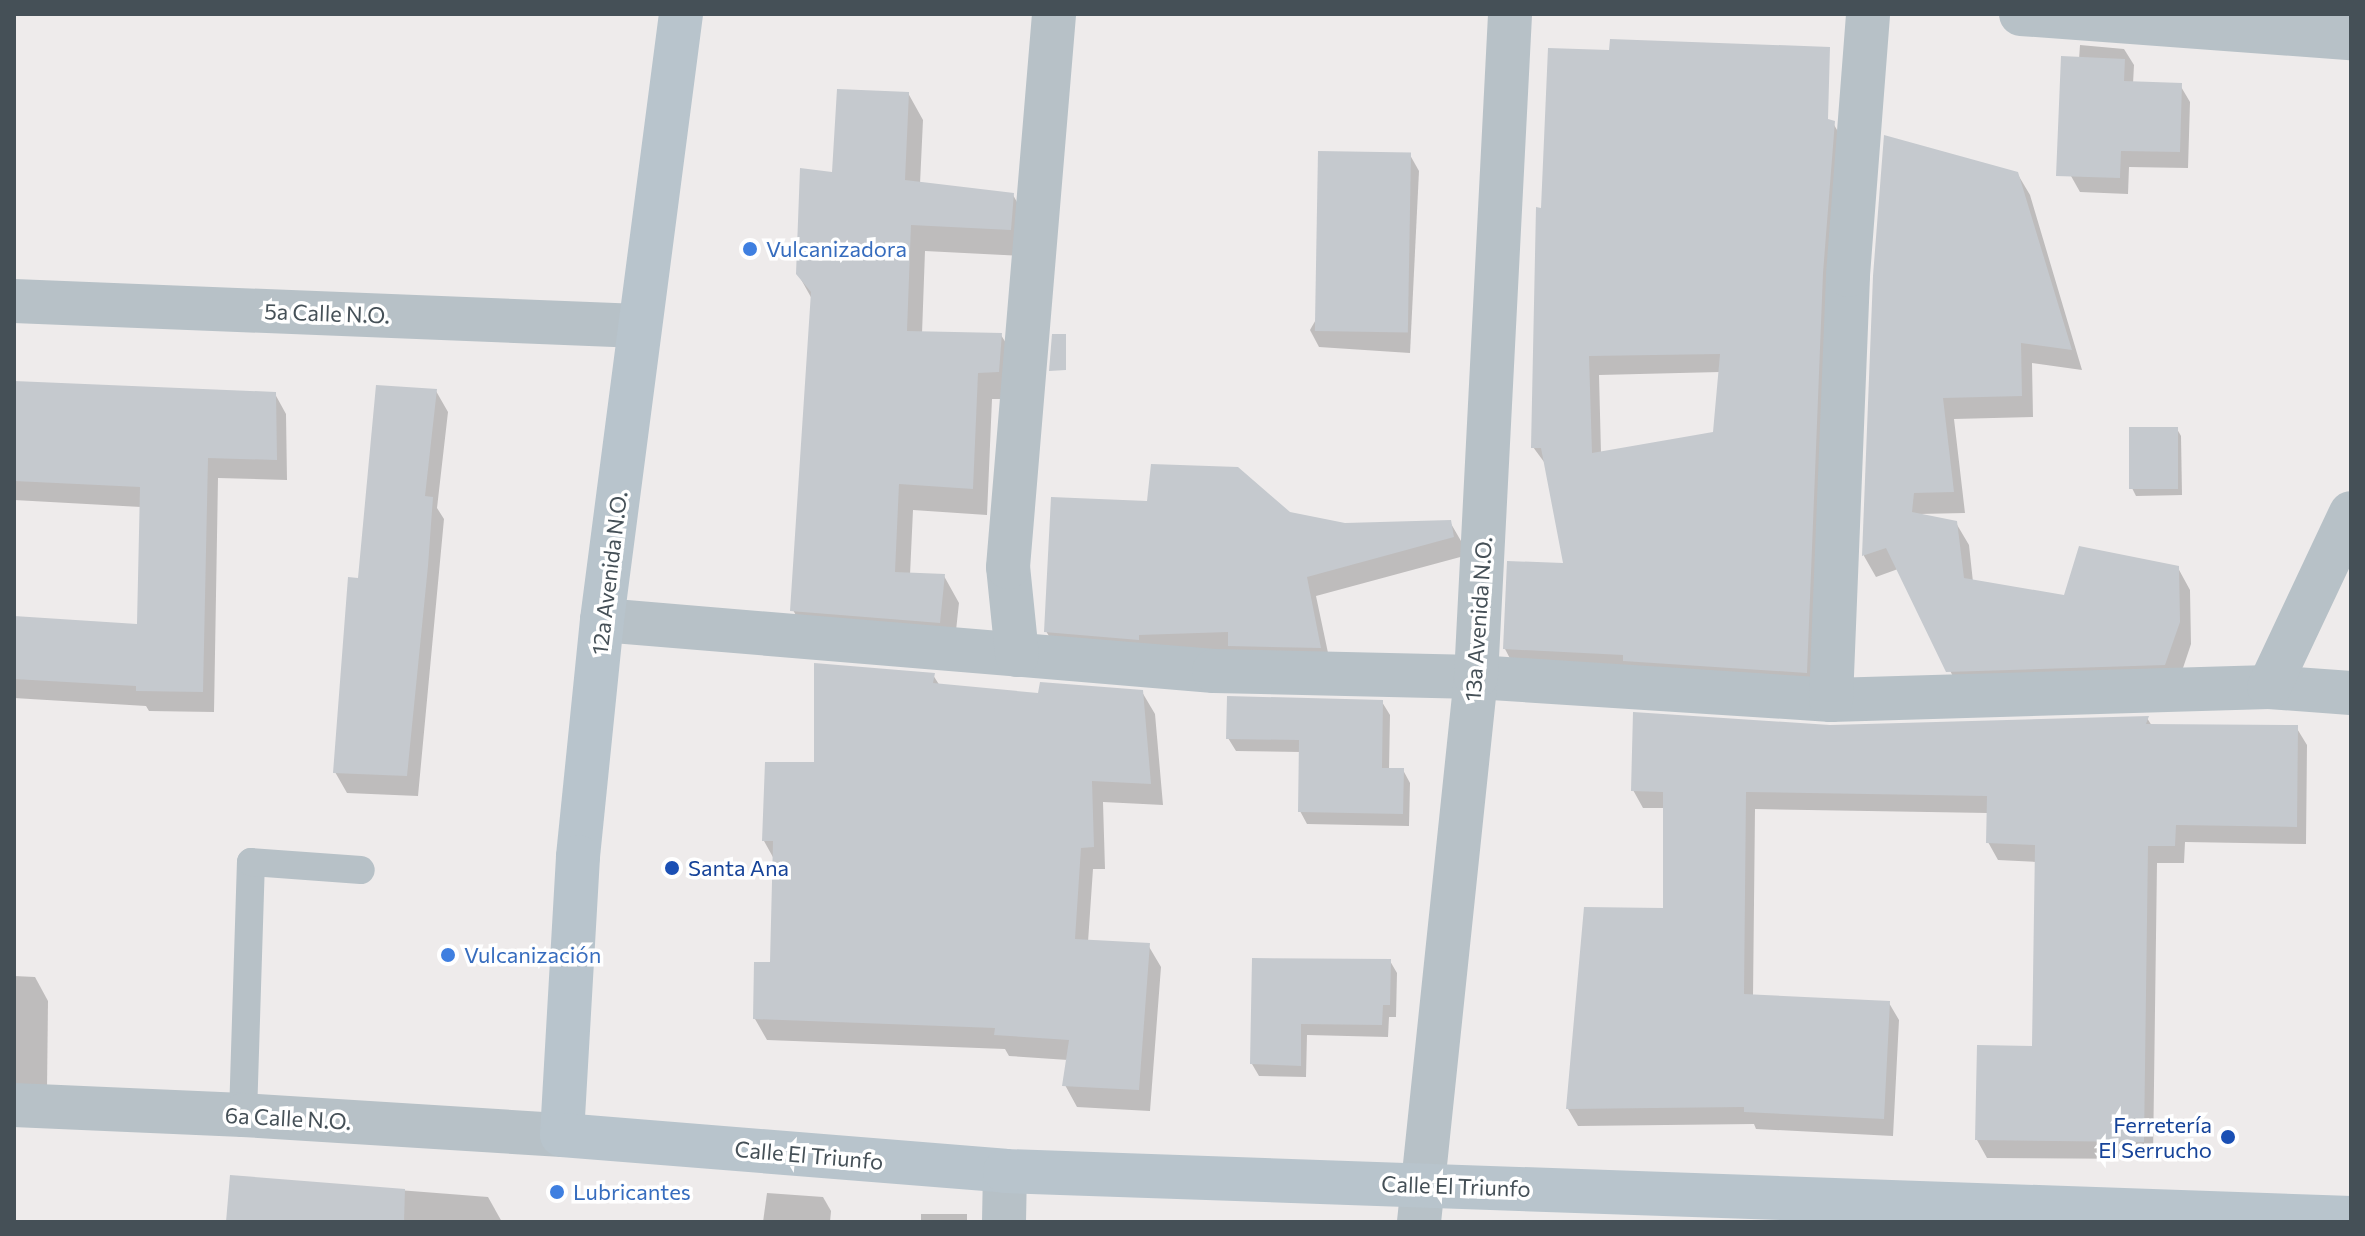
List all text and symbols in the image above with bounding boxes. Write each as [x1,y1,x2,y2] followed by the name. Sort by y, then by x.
[766,236,907,262] place label: Vulcanizadora
[741,240,759,258] marker: Vulcanizadora
[264,298,390,328] street label: 5a Calle N.O.
[586,490,632,656] street label: 12a Avenida N.O.
[1459,536,1497,702] street label: 13a Avenida N.O.
[688,855,789,881] place label: Santa Ana
[663,859,681,877] marker: Santa Ana
[464,942,601,968] place label: Vulcanización
[439,946,457,964] marker: Vulcanización
[224,1102,352,1134] street label: 6a Calle N.O.
[2098,1111,2212,1162] place label: Ferretería El Serrucho
[2219,1128,2237,1146] marker: Ferretería El Serrucho
[733,1135,885,1175] street label: Calle El Triunfo
[1381,1170,1531,1202] street label: Calle El Triunfo
[573,1179,691,1205] place label: Lubricantes
[548,1183,566,1201] marker: Lubricantes

